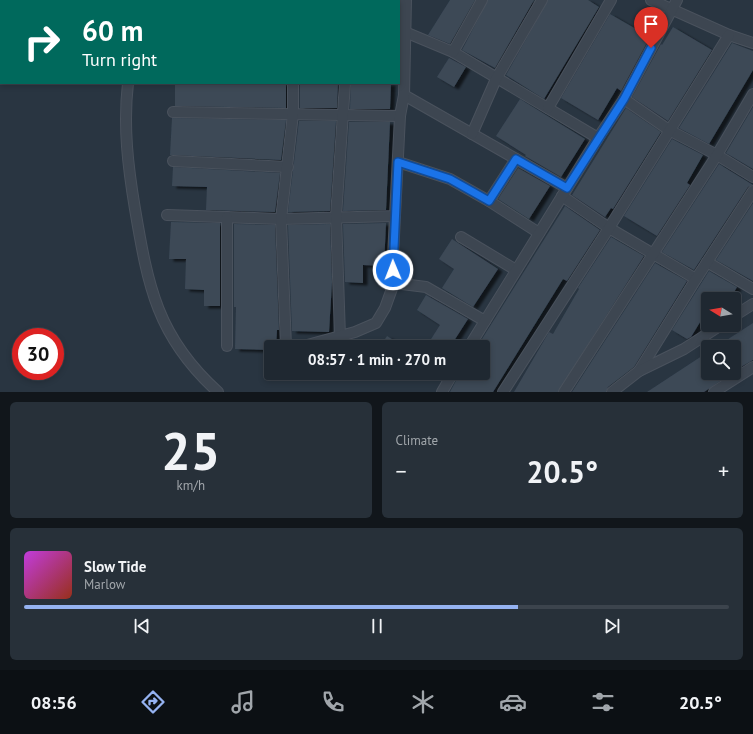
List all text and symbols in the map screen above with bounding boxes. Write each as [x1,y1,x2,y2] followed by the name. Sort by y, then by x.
[634,7.0,668,48] pin
[82,12,143,49] text: 60 m
[640,13,662,35] icon: arrive
[16,16,68,68] icon: right
[82,48,157,71] text: Turn right
[372,249,414,291] position arrow
[701,292,741,332] north arrow
[701,292,741,380] map controls
[12,328,64,380] speed limit sign: 30
[701,340,741,380] button: search
[308,350,446,369] text: 08:57 · 1 min · 270 m
[161,417,220,484] text: 25
[396,432,438,449] text: Climate
[526,452,598,491] text: 20.5°
[396,457,407,485] text: −
[718,457,729,485] text: +
[177,477,205,494] text: km/h
[84,557,146,576] text: Slow Tide
[84,576,125,593] text: Marlow
[131,615,153,637] icon: previous
[366,615,388,637] icon: pause
[601,615,623,637] icon: next
[139,688,167,716] icon: directions
[229,688,257,716] icon: music
[319,688,347,716] icon: phone
[409,688,437,716] icon: climate
[499,688,527,716] icon: car
[589,688,617,716] icon: filters
[31,691,77,714] text: 08:56
[679,691,722,714] text: 20.5°

